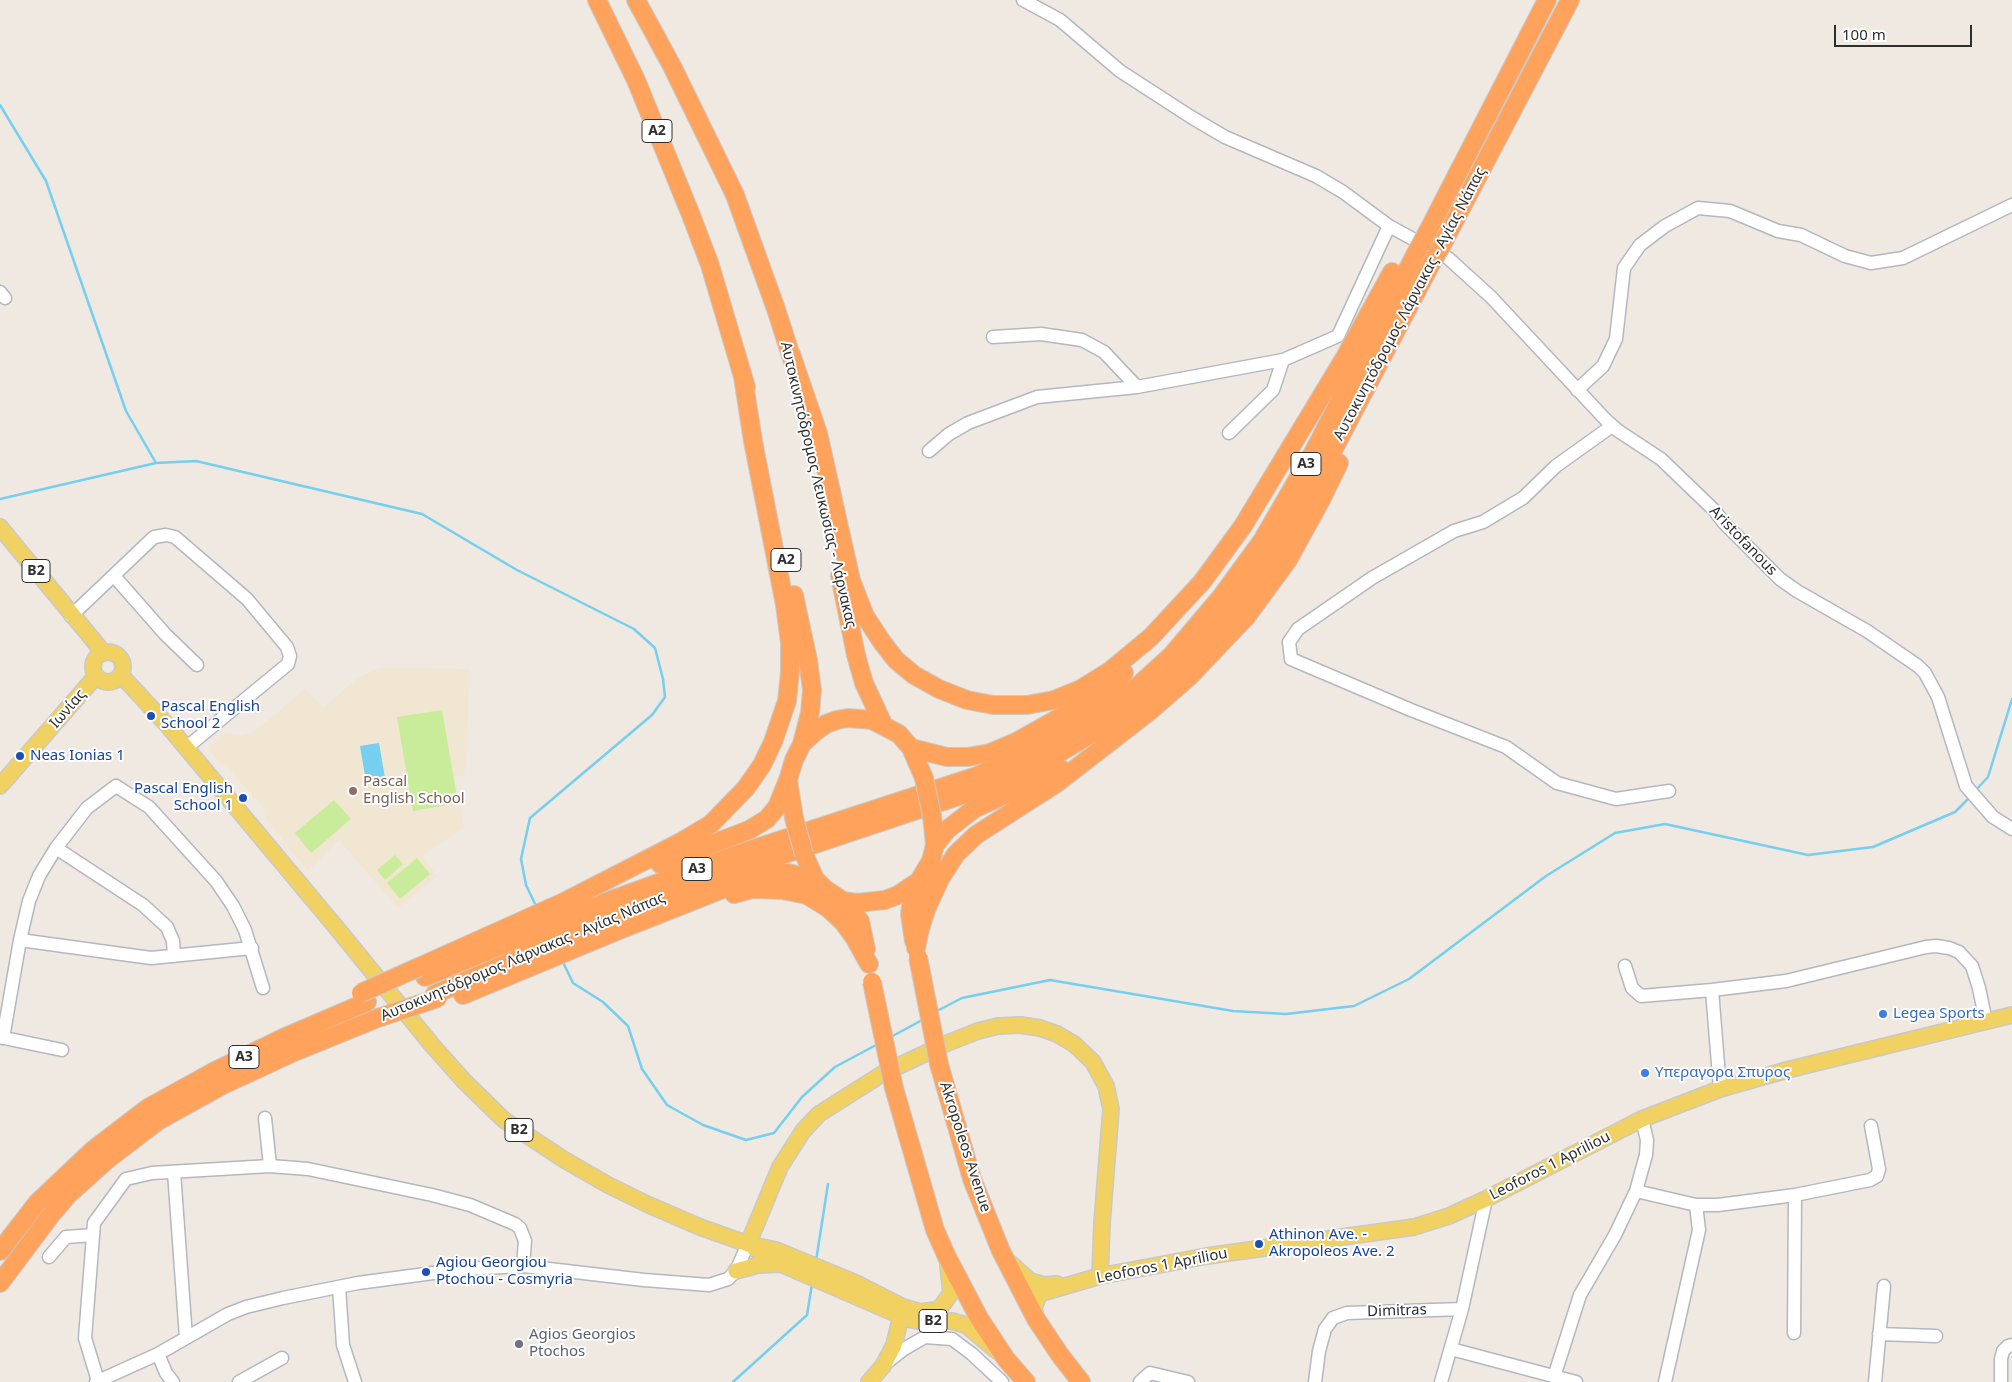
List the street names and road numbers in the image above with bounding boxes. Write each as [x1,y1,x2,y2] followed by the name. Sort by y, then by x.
[642,120,672,142] road number: A2
[1330,164,1490,444] street label: Αυτοκινητόδρομος Λάρνακας - Αγίας Νάπας
[776,340,860,630] street label: Αυτοκινητόδρομος Λευκωσίας - Λάρνακας
[1291,452,1321,476] road number: A3
[1705,502,1781,580] street label: Aristofanous
[771,548,801,572] road number: A2
[22,560,50,582] road number: B2
[46,686,90,732] street label: Ιωνίας
[682,858,712,881] road number: A3
[378,889,668,1025] street label: Αυτοκινητόδρομος Λάρνακας - Αγίας Νάπας
[229,1046,259,1068] road number: A3
[935,1080,995,1214] street label: Akropoleos Avenue
[505,1118,533,1142] road number: B2
[1487,1128,1613,1204] street label: Leoforos 1 Apriliou
[1095,1244,1229,1288] street label: Leoforos 1 Apriliou
[1367,1301,1427,1321] street label: Dimitras
[919,1310,947,1332] road number: B2

